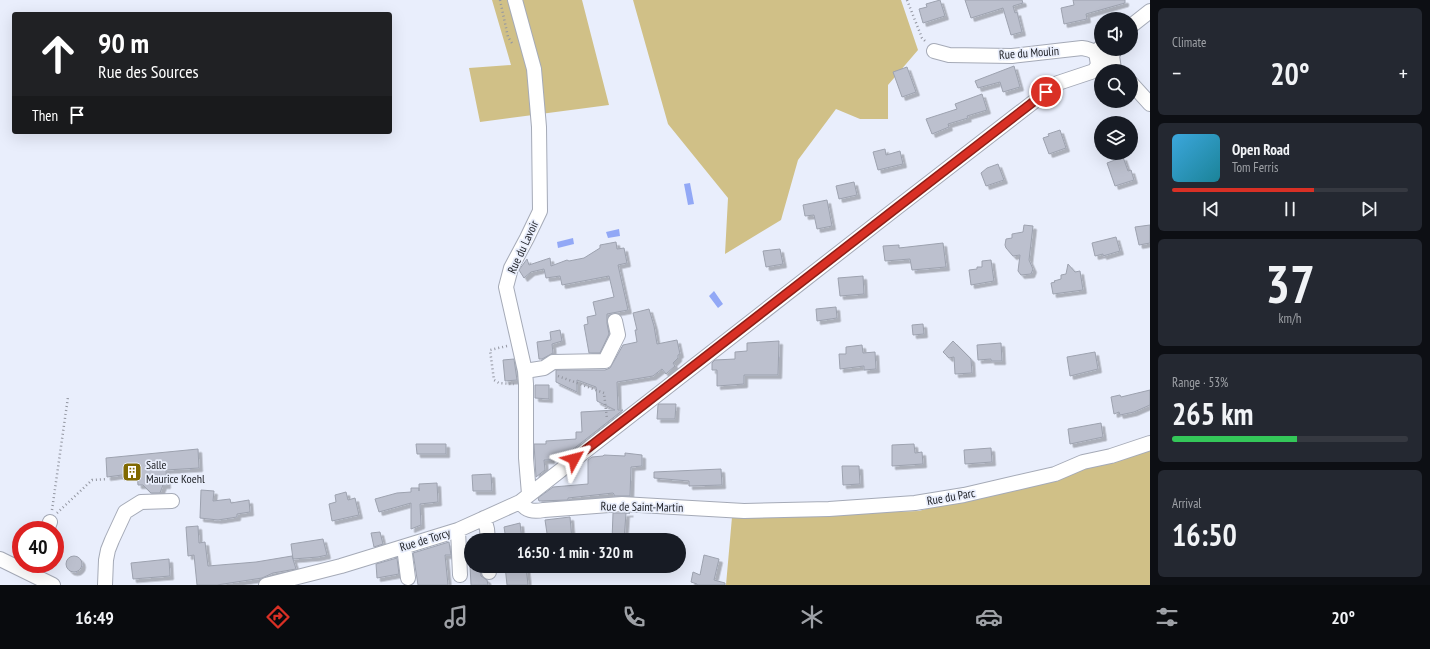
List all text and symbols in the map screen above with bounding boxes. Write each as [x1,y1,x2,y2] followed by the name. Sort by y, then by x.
[1094,12,1138,160] map controls
[1094,12,1138,56] button: sound
[98,24,149,61] text: 90 m
[32,28,84,80] icon: ahead
[1172,34,1206,51] text: Climate
[998,43,1059,62] street label: Rue du Moulin
[1270,54,1310,93] text: 20°
[1172,59,1181,87] text: −
[1399,59,1408,87] text: +
[98,60,199,83] text: Rue des Sources
[1094,64,1138,108] button: search
[1029,75,1063,109] pin
[1035,81,1057,103] icon: arrive
[66,104,88,126] icon: arrive
[32,106,58,125] text: Then
[1094,116,1138,160] button: layers
[1232,140,1290,159] text: Open Road
[1232,159,1278,176] text: Tom Ferris
[1200,198,1222,220] icon: previous
[1279,198,1301,220] icon: pause
[1358,198,1380,220] icon: next
[504,217,542,276] street label: Rue du Lavoir
[1265,250,1315,317] text: 37
[1278,310,1302,327] text: km/h
[1172,374,1228,391] text: Range · 53%
[1172,394,1253,433] text: 265 km
[553,438,595,480] position arrow
[146,457,205,486] place label: Salle Maurice Koehl
[121,461,143,483] building icon: Salle Maurice Koehl
[926,485,977,508] street label: Rue du Parc
[1172,495,1201,512] text: Arrival
[601,498,683,515] street label: Rue de Saint-Martin
[1172,515,1237,554] text: 16:50
[12,521,64,573] speed limit sign: 40
[398,525,452,554] street label: Rue de Torcy
[517,543,633,562] text: 16:50 · 1 min · 320 m
[264,603,292,631] icon: directions
[442,603,470,631] icon: music
[620,603,648,631] icon: phone
[798,603,826,631] icon: climate
[975,603,1003,631] icon: car
[1153,603,1181,631] icon: filters
[75,606,114,629] text: 16:49
[1331,606,1355,629] text: 20°

